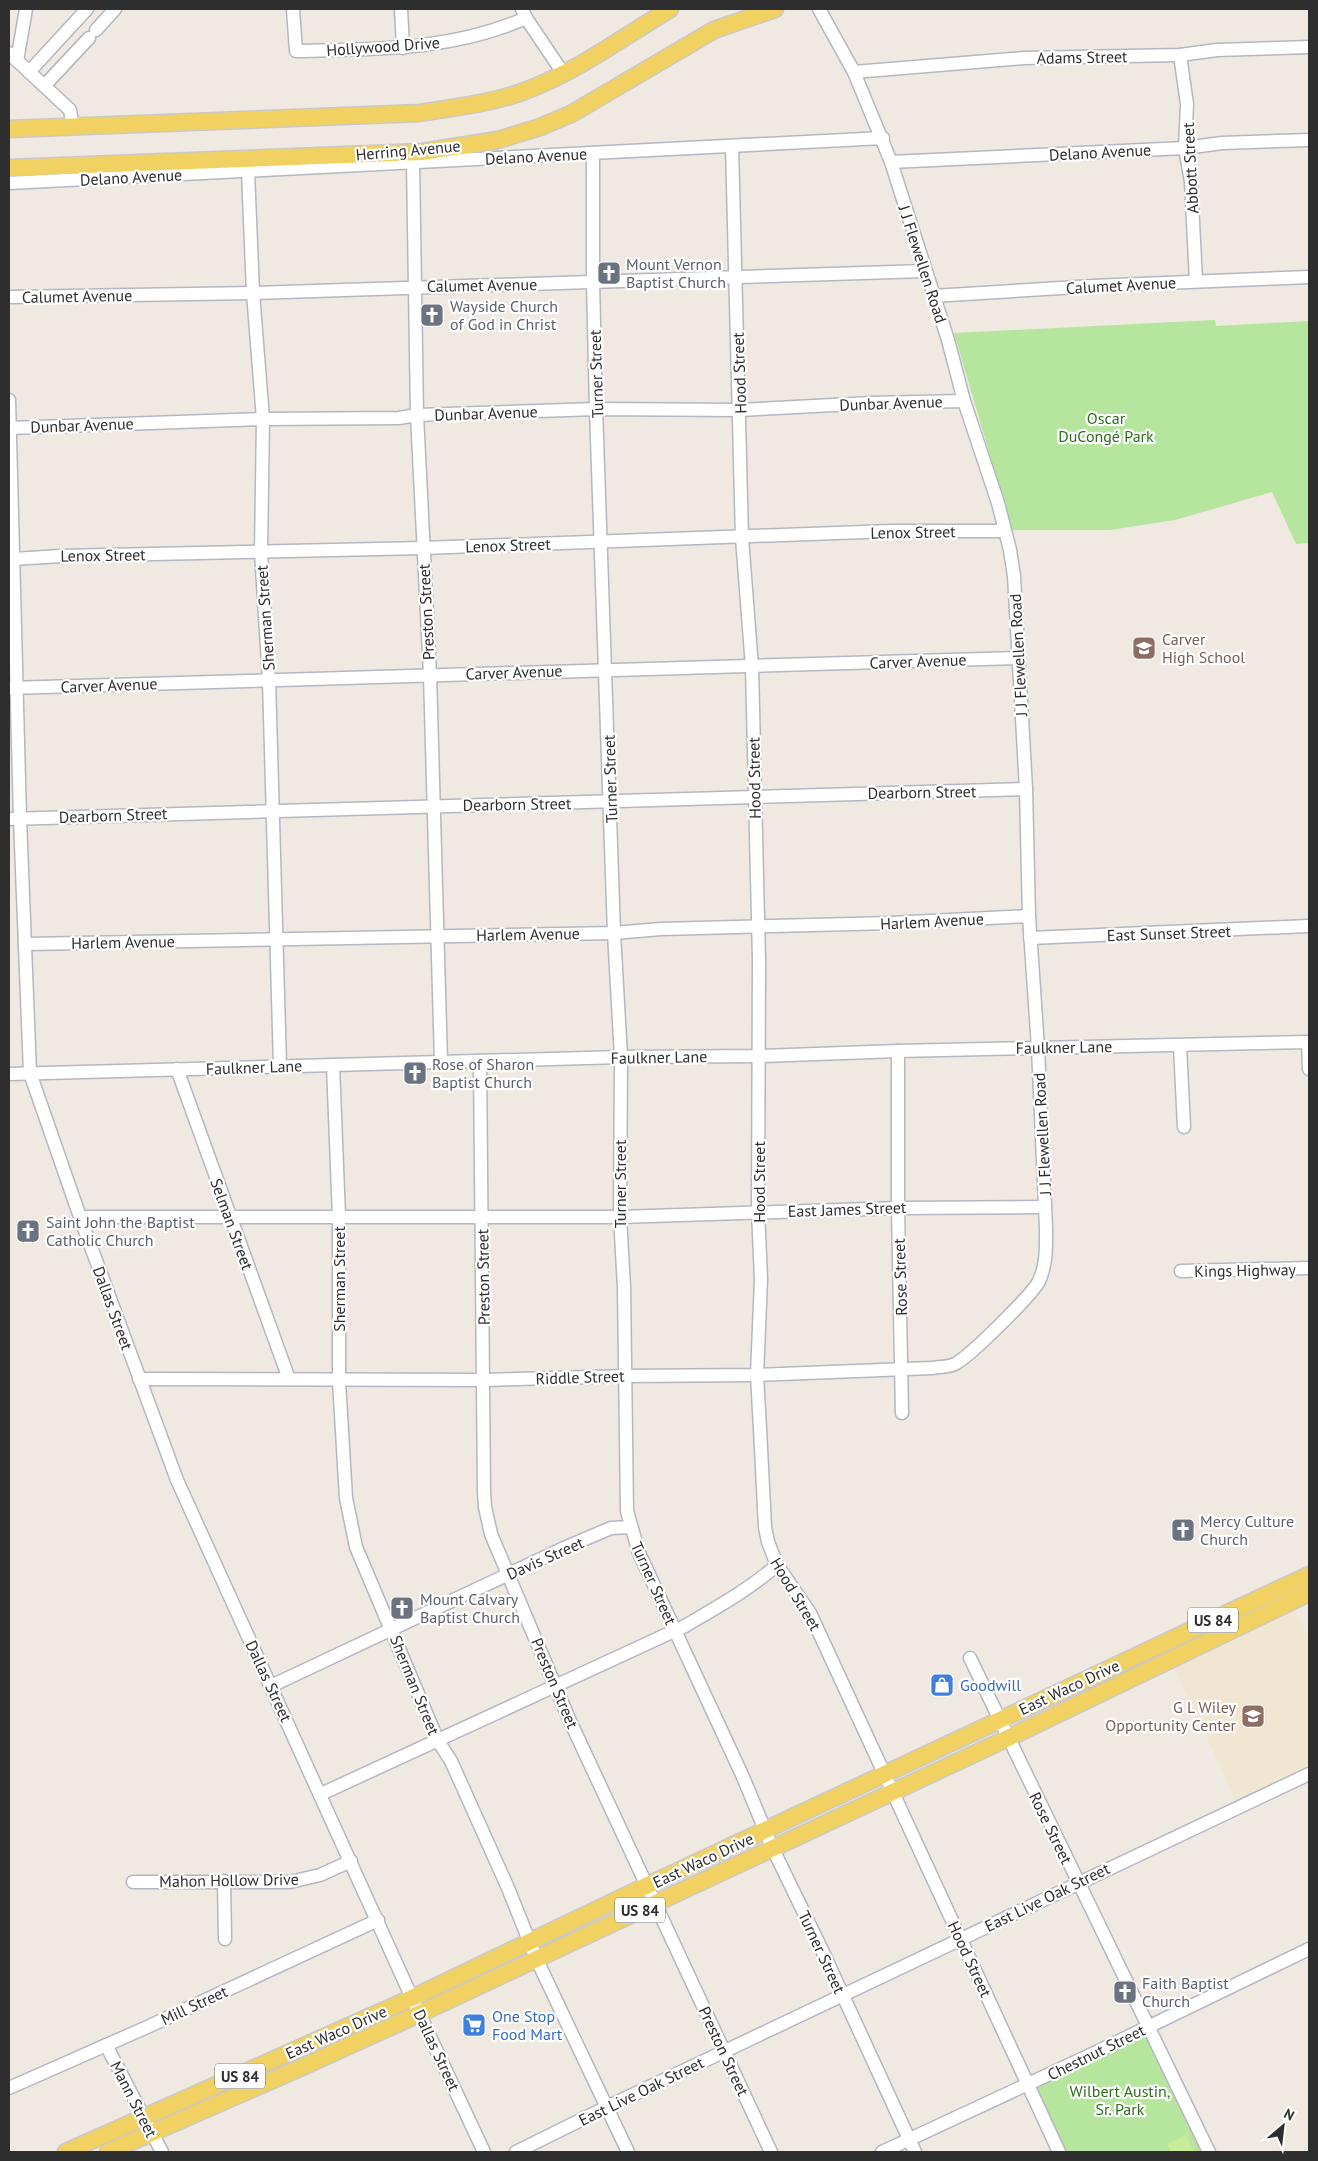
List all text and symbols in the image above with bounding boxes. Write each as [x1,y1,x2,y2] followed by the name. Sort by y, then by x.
[326,32,440,60] street label: Hollywood Drive
[1036,46,1128,68] street label: Adams Street
[1178,121,1202,214] street label: Abbott Street
[355,135,461,165] street label: Herring Avenue
[1048,139,1152,165] street label: Delano Avenue
[484,143,588,169] street label: Delano Avenue
[79,164,183,190] street label: Delano Avenue
[894,202,951,326] street label: J J Flewellen Road
[626,254,726,292] place label: Mount Vernon Baptist Church
[596,260,622,286] church icon: Mount Vernon Baptist Church
[1065,272,1177,298] street label: Calumet Avenue
[427,274,537,296] street label: Calumet Avenue
[22,285,132,307] street label: Calumet Avenue
[450,296,558,334] place label: Wayside Church of God in Christ
[419,302,445,328] church icon: Wayside Church of God in Christ
[584,329,608,419] street label: Turner Street
[728,331,750,414] street label: Hood Street
[839,391,943,415] street label: Dunbar Avenue
[434,401,538,425] street label: Dunbar Avenue
[1058,408,1154,446] park label: Oscar DuCongé Park
[30,413,134,437] street label: Dunbar Avenue
[870,521,956,543] street label: Lenox Street
[465,533,552,556] street label: Lenox Street
[60,544,146,566] street label: Lenox Street
[413,563,439,661] street label: Preston Street
[251,564,279,671] street label: Sherman Street
[1005,593,1031,718] street label: J J Flewellen Road
[1162,629,1245,667] place label: Carver High School
[1131,635,1157,661] school or university icon: Carver High School
[869,649,967,673] street label: Carver Avenue
[465,660,563,684] street label: Carver Avenue
[60,673,158,697] street label: Carver Avenue
[598,734,622,824] street label: Turner Street
[743,736,765,819] street label: Hood Street
[868,781,977,803] street label: Dearborn Street
[463,793,572,815] street label: Dearborn Street
[58,803,168,827] street label: Dearborn Street
[880,908,984,934] street label: Harlem Avenue
[1107,921,1232,945] street label: East Sunset Street
[476,923,580,945] street label: Harlem Avenue
[71,931,175,953] street label: Harlem Avenue
[1016,1036,1112,1058] street label: Faulkner Lane
[611,1046,707,1068] street label: Faulkner Lane
[432,1054,534,1092] place label: Rose of Sharon Baptist Church
[205,1055,303,1079] street label: Faulkner Lane
[402,1060,428,1086] church icon: Rose of Sharon Baptist Church
[1029,1072,1055,1197] street label: J J Flewellen Road
[610,1139,630,1228] street label: Turner Street
[749,1141,769,1223] street label: Hood Street
[206,1175,258,1273] street label: Selman Street
[787,1197,907,1221] street label: East James Street
[46,1212,195,1250] place label: Saint John the Baptist Catholic Church
[15,1218,41,1244] church icon: Saint John the Baptist Catholic Church
[329,1226,349,1332] street label: Sherman Street
[472,1228,494,1325] street label: Preston Street
[889,1237,911,1316] street label: Rose Street
[1194,1259,1297,1281] street label: Kings Highway
[89,1263,138,1353] street label: Dallas Street
[535,1365,625,1389] street label: Riddle Street
[1200,1511,1294,1549] place label: Mercy Culture Church
[1170,1517,1196,1543] church icon: Mercy Culture Church
[503,1532,587,1584] street label: Davis Street
[627,1538,681,1628] street label: Turner Street
[766,1554,826,1635] street label: Hood Street
[420,1589,520,1627] place label: Mount Calvary Baptist Church
[389,1595,415,1621] church icon: Mount Calvary Baptist Church
[1188,1608,1238,1632] road number: US 84
[386,1632,444,1738] street label: Sherman Street
[527,1635,583,1732] street label: Preston Street
[241,1637,297,1725] street label: Dallas Street
[1016,1655,1122,1719] street label: East Waco Drive
[929,1672,955,1698] shop icon: Goodwill
[960,1675,1021,1695] place label: Goodwill
[1105,1697,1237,1735] place label: G L Wiley Opportunity Center
[1240,1703,1266,1729] school or university icon: G L Wiley Opportunity Center
[1025,1789,1077,1868] street label: Rose Street
[650,1828,756,1892] street label: East Waco Drive
[981,1858,1113,1936] street label: East Live Oak Street
[159,1869,299,1891] street label: Mahon Hollow Drive
[615,1898,665,1922] road number: US 84
[794,1908,850,1997] street label: Turner Street
[944,1918,997,2001] street label: Hood Street
[1142,1973,1229,2011] place label: Faith Baptist Church
[1112,1979,1138,2005] church icon: Faith Baptist Church
[157,1981,231,2029] street label: Mill Street
[282,2001,390,2063] street label: East Waco Drive
[695,2003,754,2099] street label: Preston Street
[409,2006,465,2094] street label: Dallas Street
[492,2006,563,2044] place label: One Stop Food Mart
[461,2012,487,2038] supermarket icon: One Stop Food Mart
[1044,2020,1149,2084] street label: Chestnut Street
[575,2052,707,2130] street label: East Live Oak Street
[106,2057,162,2141] street label: Mann Street
[215,2064,265,2088] road number: US 84
[1070,2081,1170,2119] park label: Wilbert Austin, Sr. Park
[1258,2101,1308,2151] north arrow
[1281,2104,1297,2125] text: N

